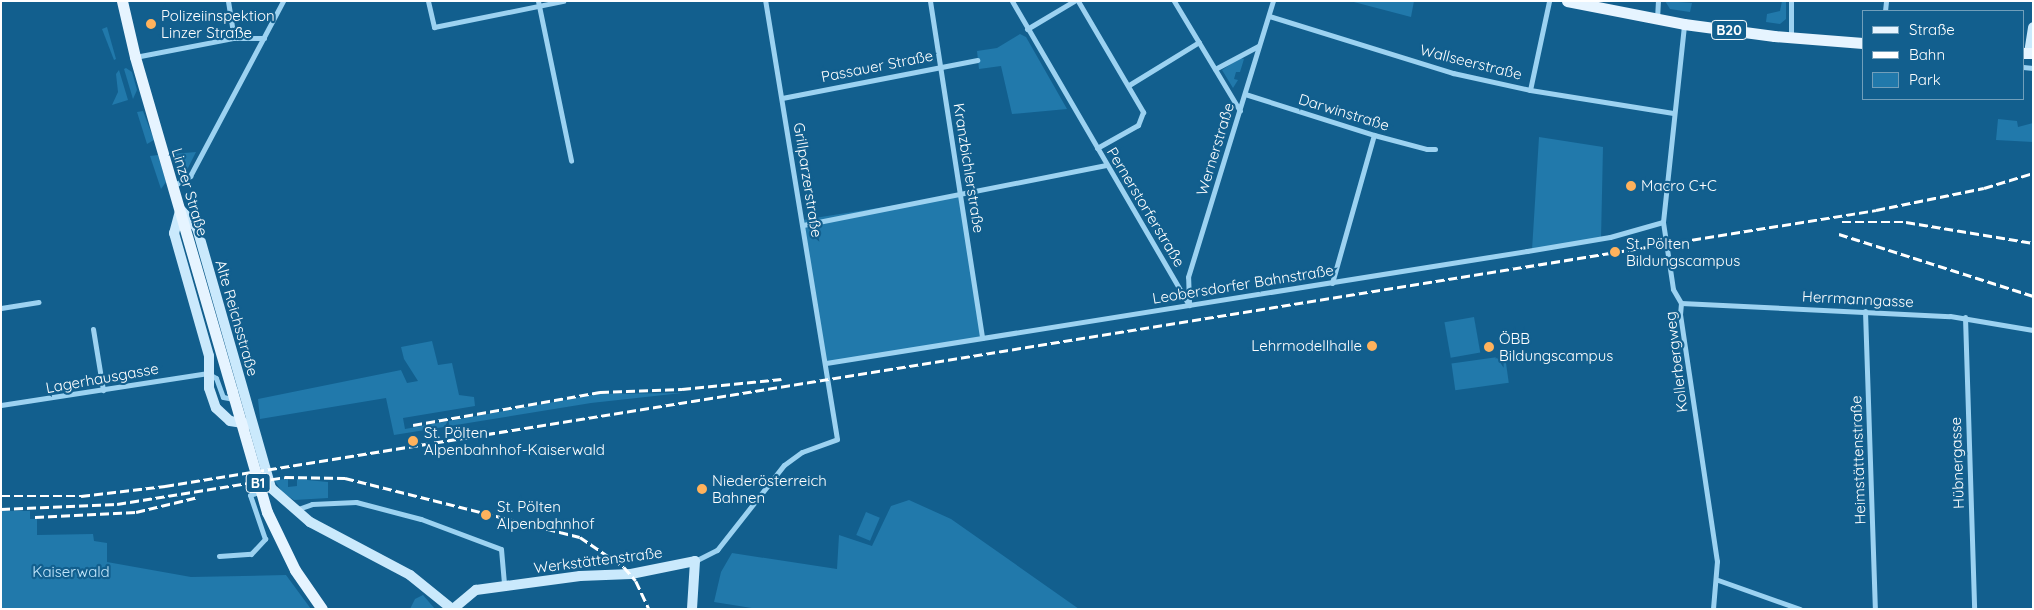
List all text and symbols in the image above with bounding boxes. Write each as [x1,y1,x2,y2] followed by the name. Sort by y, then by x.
[161,6,275,41] place label: Polizeiinspektion Linzer Straße
[1862,10,2024,100] legend
[145,18,157,30] marker: Polizeiinspektion Linzer Straße
[1710,18,1748,42] road number: B20
[1909,20,1955,39] text: Straße
[1418,41,1524,83] street label: Wallseerstraße
[1909,45,1945,64] text: Bahn
[819,46,935,86] street label: Passauer Straße
[1909,70,1941,89] text: Park
[1296,90,1392,134] street label: Darwinstraße
[1192,101,1238,197] street label: Wernerstraße
[950,102,988,234] street label: Kranzbichlerstraße
[790,121,826,239] street label: Grillparzerstraße
[1103,144,1189,270] street label: Pernerstorferstraße
[168,146,212,238] street label: Linzer Straße
[1641,177,1717,195] place label: Macro C+C
[1625,180,1637,192] marker: Macro C+C
[1626,234,1740,269] place label: St. Pölten Bildungscampus
[1608,245,1622,259] marker: St. Pölten Bildungscampus
[212,258,262,378] street label: Alte Reichsstraße
[1151,261,1335,307] street label: Leobersdorfer Bahnstraße
[1802,287,1914,311] street label: Herrmanngasse
[1661,311,1691,413] street label: Kollerbergweg
[1499,329,1613,364] place label: ÖBB Bildungscampus
[1251,337,1362,355] place label: Lehrmodellhalle
[1366,340,1378,352] marker: Lehrmodellhalle
[1483,341,1495,353] marker: ÖBB Bildungscampus
[44,359,160,397] street label: Lagerhausgasse
[1847,395,1869,525] street label: Heimstättenstraße
[1946,417,1968,509] street label: Hübnergasse
[424,423,605,458] place label: St. Pölten Alpenbahnhof-Kaiserwald
[406,434,420,448] marker: St. Pölten Alpenbahnhof-Kaiserwald
[712,471,827,506] place label: Niederösterreich Bahnen
[246,472,270,494] road number: B1
[696,483,708,495] marker: Niederösterreich Bahnen
[497,497,595,532] place label: St. Pölten Alpenbahnhof
[479,508,493,522] marker: St. Pölten Alpenbahnhof
[533,543,663,577] street label: Werkstättenstraße
[32,563,110,581] park label: Kaiserwald

